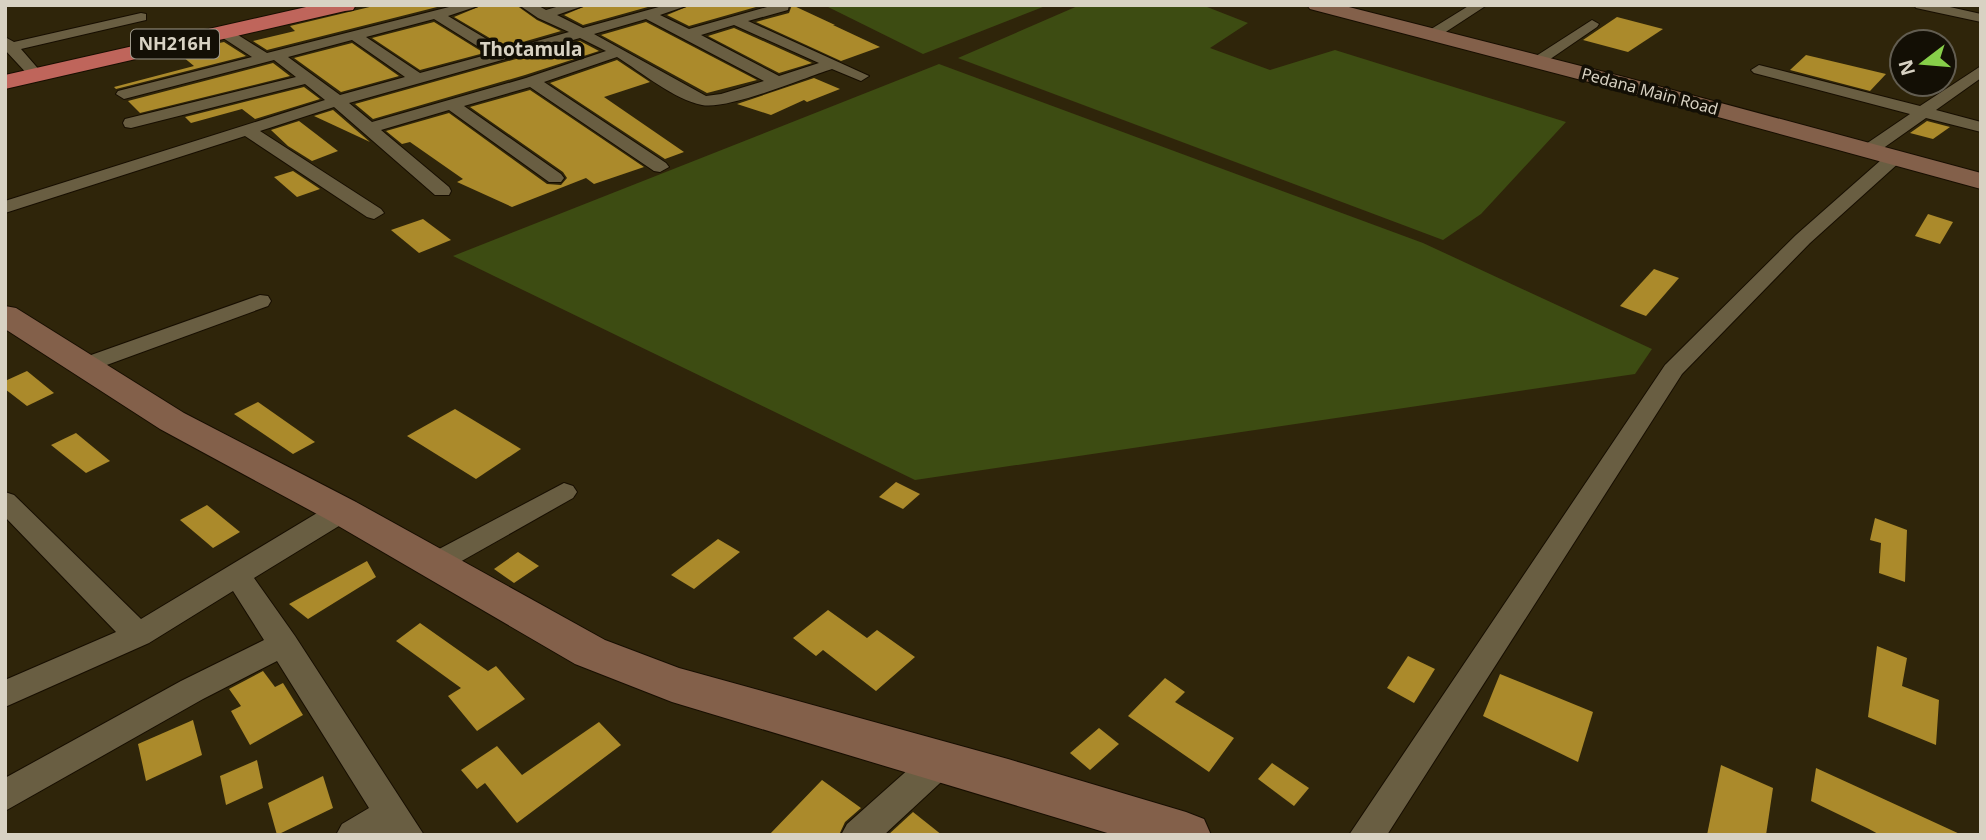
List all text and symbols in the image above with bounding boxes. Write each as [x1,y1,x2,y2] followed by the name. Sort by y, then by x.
[1888,28,1958,98] north arrow
[131,29,219,58] road number: NH216H
[480,36,582,62] district label: Thotamula
[1892,57,1921,79] text: N
[1579,62,1721,120] street label: Pedana Main Road

